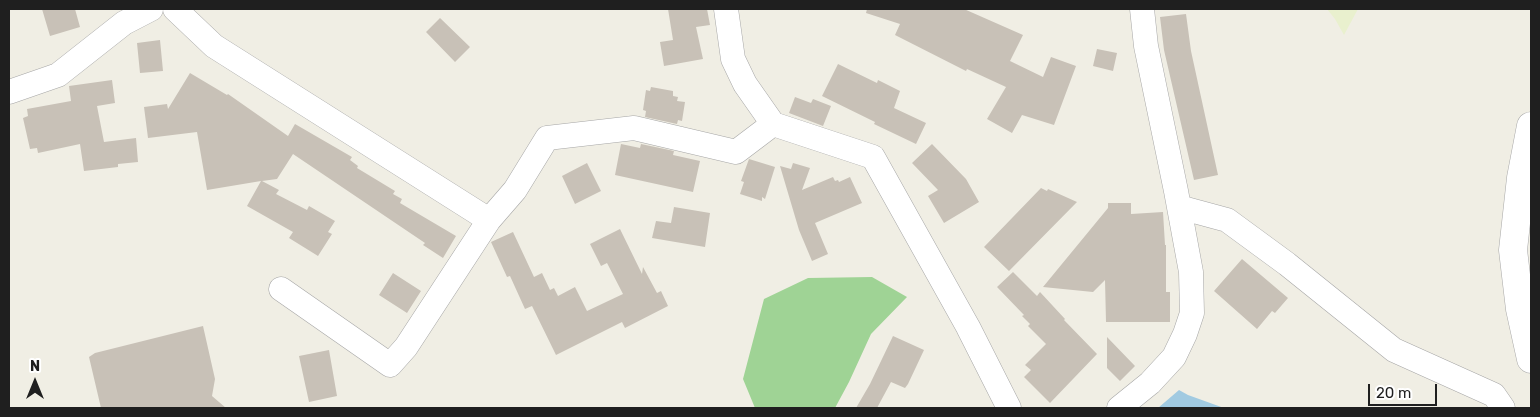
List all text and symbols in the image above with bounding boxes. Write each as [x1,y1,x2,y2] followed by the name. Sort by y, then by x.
[10,357,60,407] north arrow
[30,358,40,375] text: N
[1370,374,1439,406] scale bar
[1376,384,1411,402] text: 20 m

